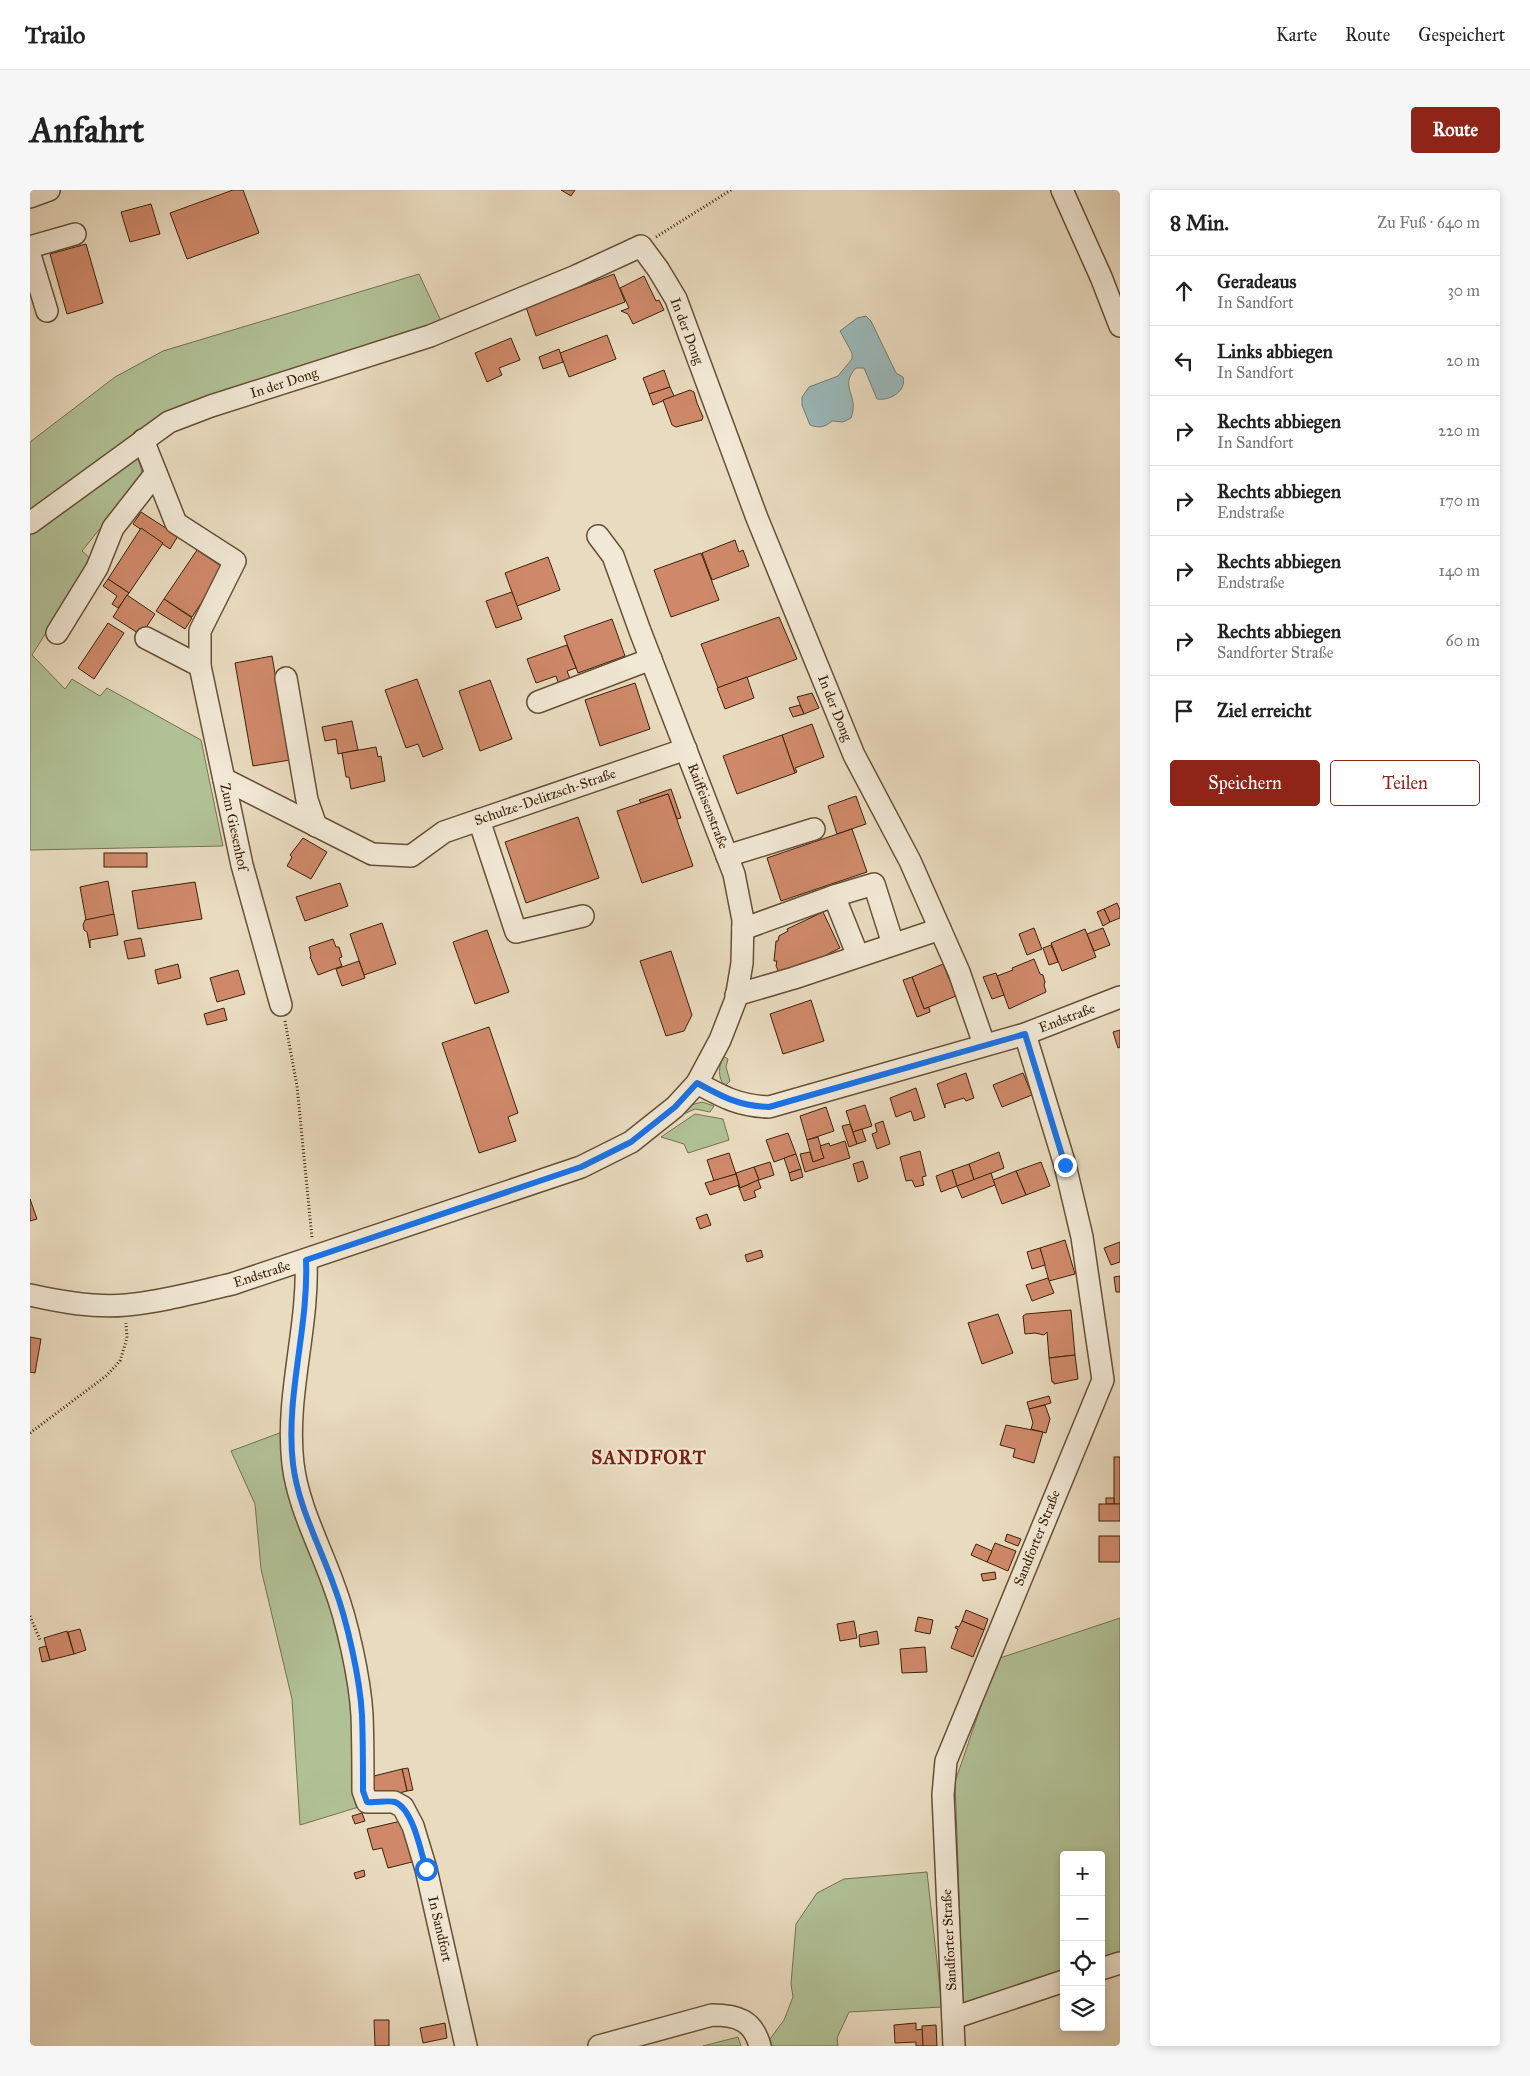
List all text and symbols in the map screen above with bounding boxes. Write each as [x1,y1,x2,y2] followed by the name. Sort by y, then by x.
[25,20,85,50] text: Trailo
[1276,24,1317,46] text: Karte
[1345,24,1390,46] text: Route
[1418,24,1505,46] text: Gespeichert
[1411,107,1500,153] button: Route
[30,109,144,152] text: Anfahrt
[1170,210,1229,236] text: 8 Min.
[1377,213,1480,232] text: Zu Fuß · 640 m
[1217,270,1296,293] text: Geradeaus
[1170,277,1198,305] icon: ahead
[1447,281,1480,300] text: 30 m
[1217,293,1294,312] text: In Sandfort
[667,295,708,367] street label: In der Dong
[1217,340,1333,363] text: Links abbiegen
[1170,347,1198,375] icon: left
[1446,351,1480,370] text: 20 m
[1217,363,1294,382] text: In Sandfort
[248,364,320,402] street label: In der Dong
[1217,410,1341,433] text: Rechts abbiegen
[1170,417,1198,445] icon: right
[1438,421,1480,440] text: 220 m
[1217,433,1294,452] text: In Sandfort
[1217,480,1341,503] text: Rechts abbiegen
[1170,487,1198,515] icon: right
[1439,491,1480,510] text: 170 m
[1217,503,1284,522] text: Endstraße
[1217,550,1341,573] text: Rechts abbiegen
[1170,557,1198,585] icon: right
[1439,561,1480,580] text: 140 m
[1217,573,1284,592] text: Endstraße
[1217,620,1341,643] text: Rechts abbiegen
[1170,627,1198,655] icon: right
[1446,631,1480,650] text: 60 m
[1217,643,1333,662] text: Sandforter Straße
[814,672,856,744] street label: In der Dong
[1170,697,1198,725] icon: arrive
[1217,699,1311,722] text: Ziel erreicht
[1170,760,1320,806] button: Speichern
[1330,760,1480,806] button: Teilen
[684,761,732,851] street label: Raiffeisenstraße
[472,765,618,829] street label: Schulze-Delitzsch-Straße
[216,782,252,874] street label: Zum Giesenhof
[1036,999,1098,1036] street label: Endstraße
[1054,1154,1077,1177] route end
[231,1257,293,1291] street label: Endstraße
[591,1446,707,1469] district label: SANDFORT
[1010,1487,1064,1588] street label: Sandforter Straße
[1060,1851,1105,2031] map controls
[1060,1851,1105,1896] button: +
[415,1858,438,1881] route start
[938,1889,960,1991] street label: Sandforter Straße
[424,1894,456,1964] street label: In Sandfort
[1060,1896,1105,1941] button: −
[1060,1941,1105,1986] button: locate
[1060,1986,1105,2031] button: layers

